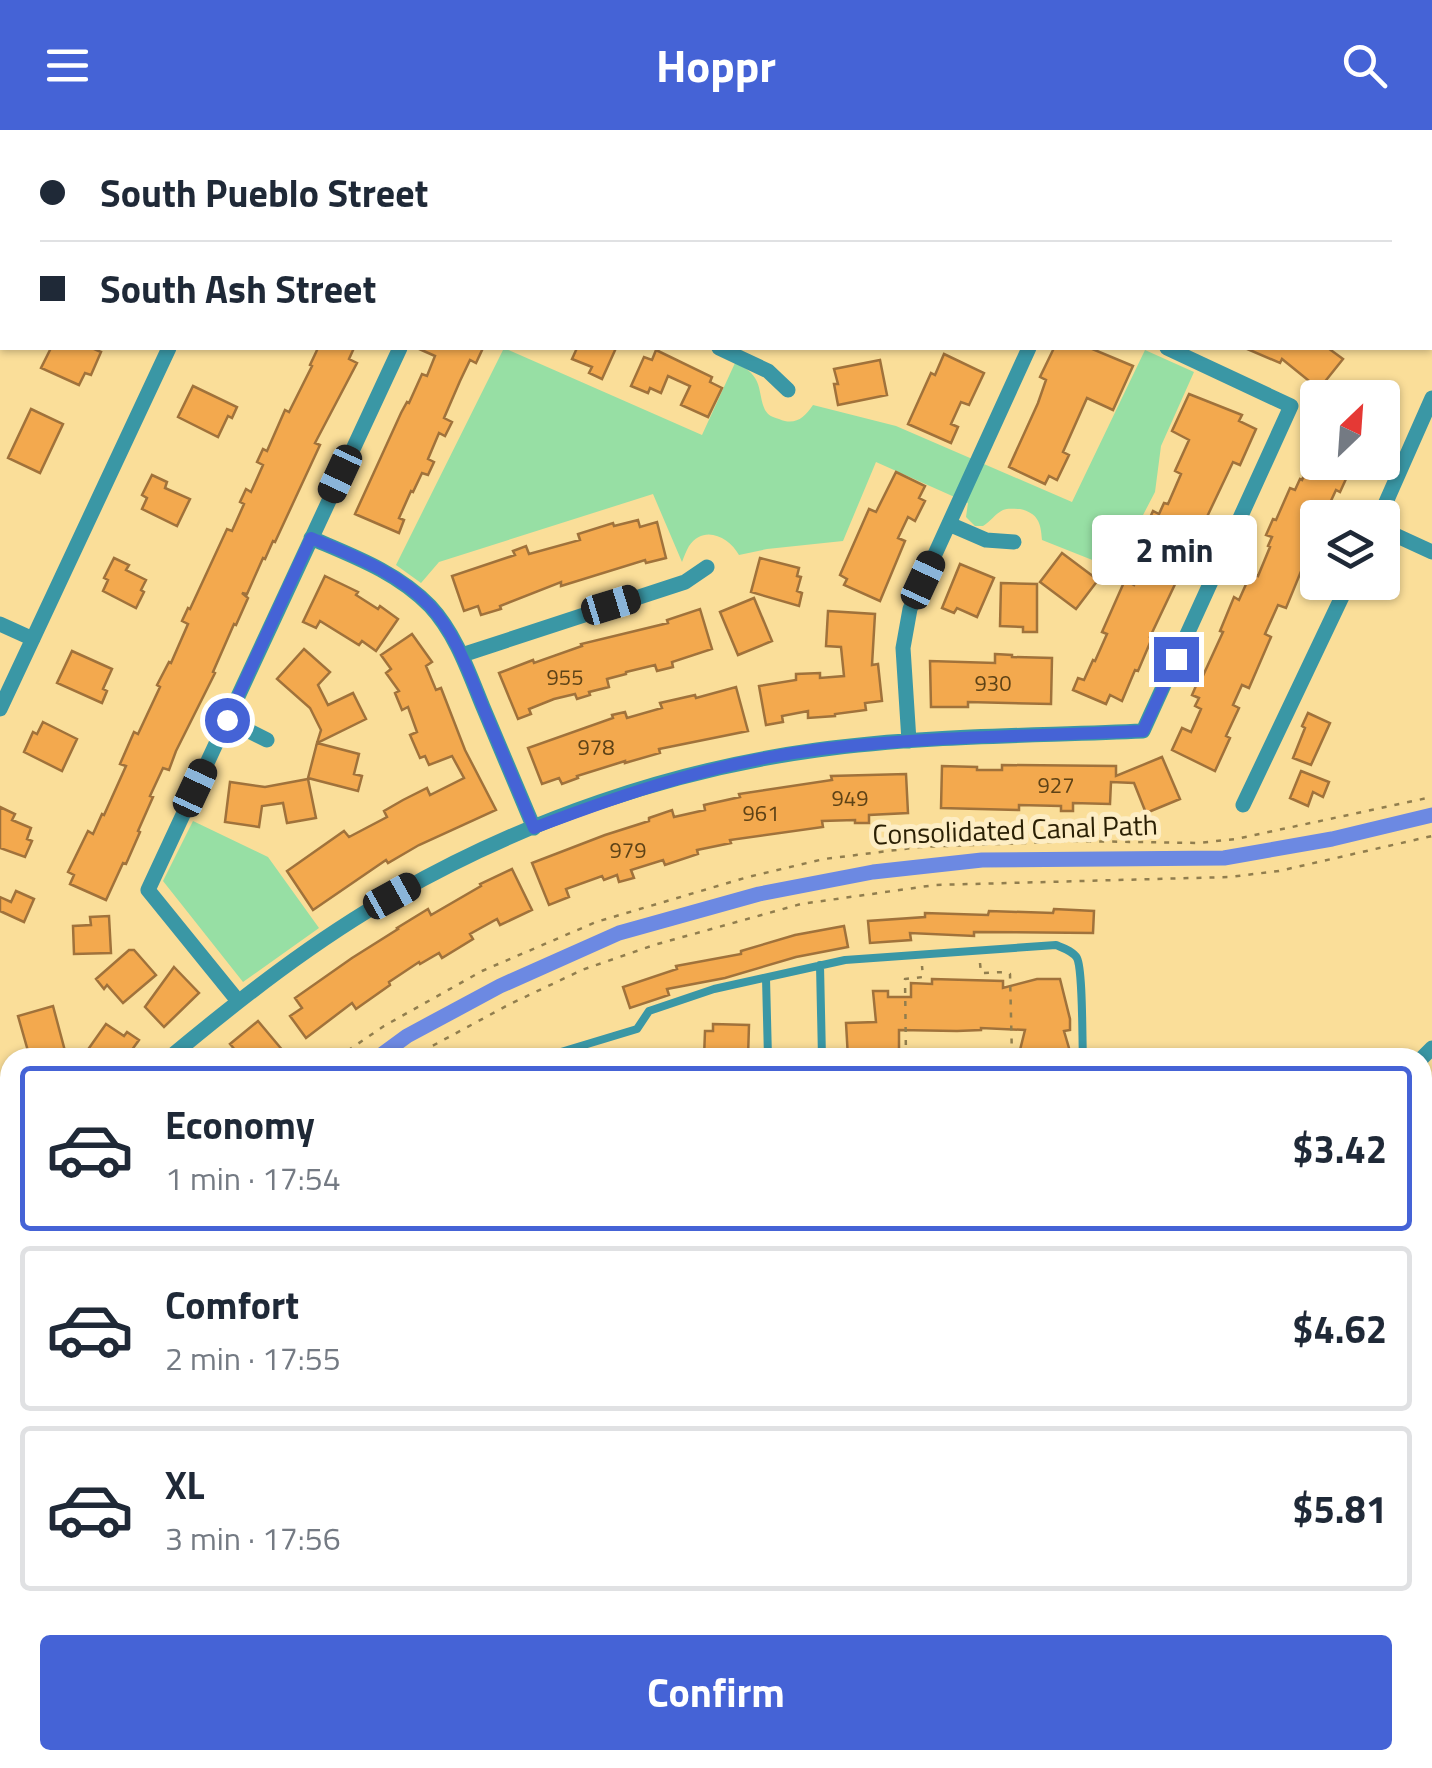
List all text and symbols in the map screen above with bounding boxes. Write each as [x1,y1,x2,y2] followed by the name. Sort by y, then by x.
[656,31,776,99] text: Hoppr
[40,38,95,93] icon: menu
[1337,38,1392,93] icon: search
[100,164,428,222] text: South Pueblo Street
[100,260,376,318] text: South Ash Street
[1300,380,1400,480] north arrow
[1300,380,1400,600] map controls
[314,440,366,508] car
[1300,500,1400,600] button: layers
[1094,514,1258,584] callout: 2 min
[1136,526,1213,574] text: 2 min
[897,546,949,614] car
[578,582,644,628] car
[1154,637,1199,682] route end
[547,660,583,694] house number: 955
[975,666,1011,700] house number: 930
[205,698,250,743] route start
[578,730,614,764] house number: 978
[169,754,221,822] car
[1038,768,1074,802] house number: 927
[832,781,868,815] house number: 949
[743,796,779,830] house number: 961
[872,803,1158,855] street label: Consolidated Canal Path
[610,833,646,867] house number: 979
[358,868,426,924] car
[165,1096,315,1154] text: Economy
[45,1104,135,1194] icon: car
[1292,1120,1387,1178] text: $3.42
[165,1154,341,1202] text: 1 min · 17:54
[165,1276,299,1334] text: Comfort
[45,1284,135,1374] icon: car
[1292,1300,1387,1358] text: $4.62
[165,1334,341,1382] text: 2 min · 17:55
[165,1456,205,1514] text: XL
[45,1464,135,1554] icon: car
[1292,1480,1387,1538] text: $5.81
[165,1514,341,1562] text: 3 min · 17:56
[40,1635,1392,1750] button: Confirm

